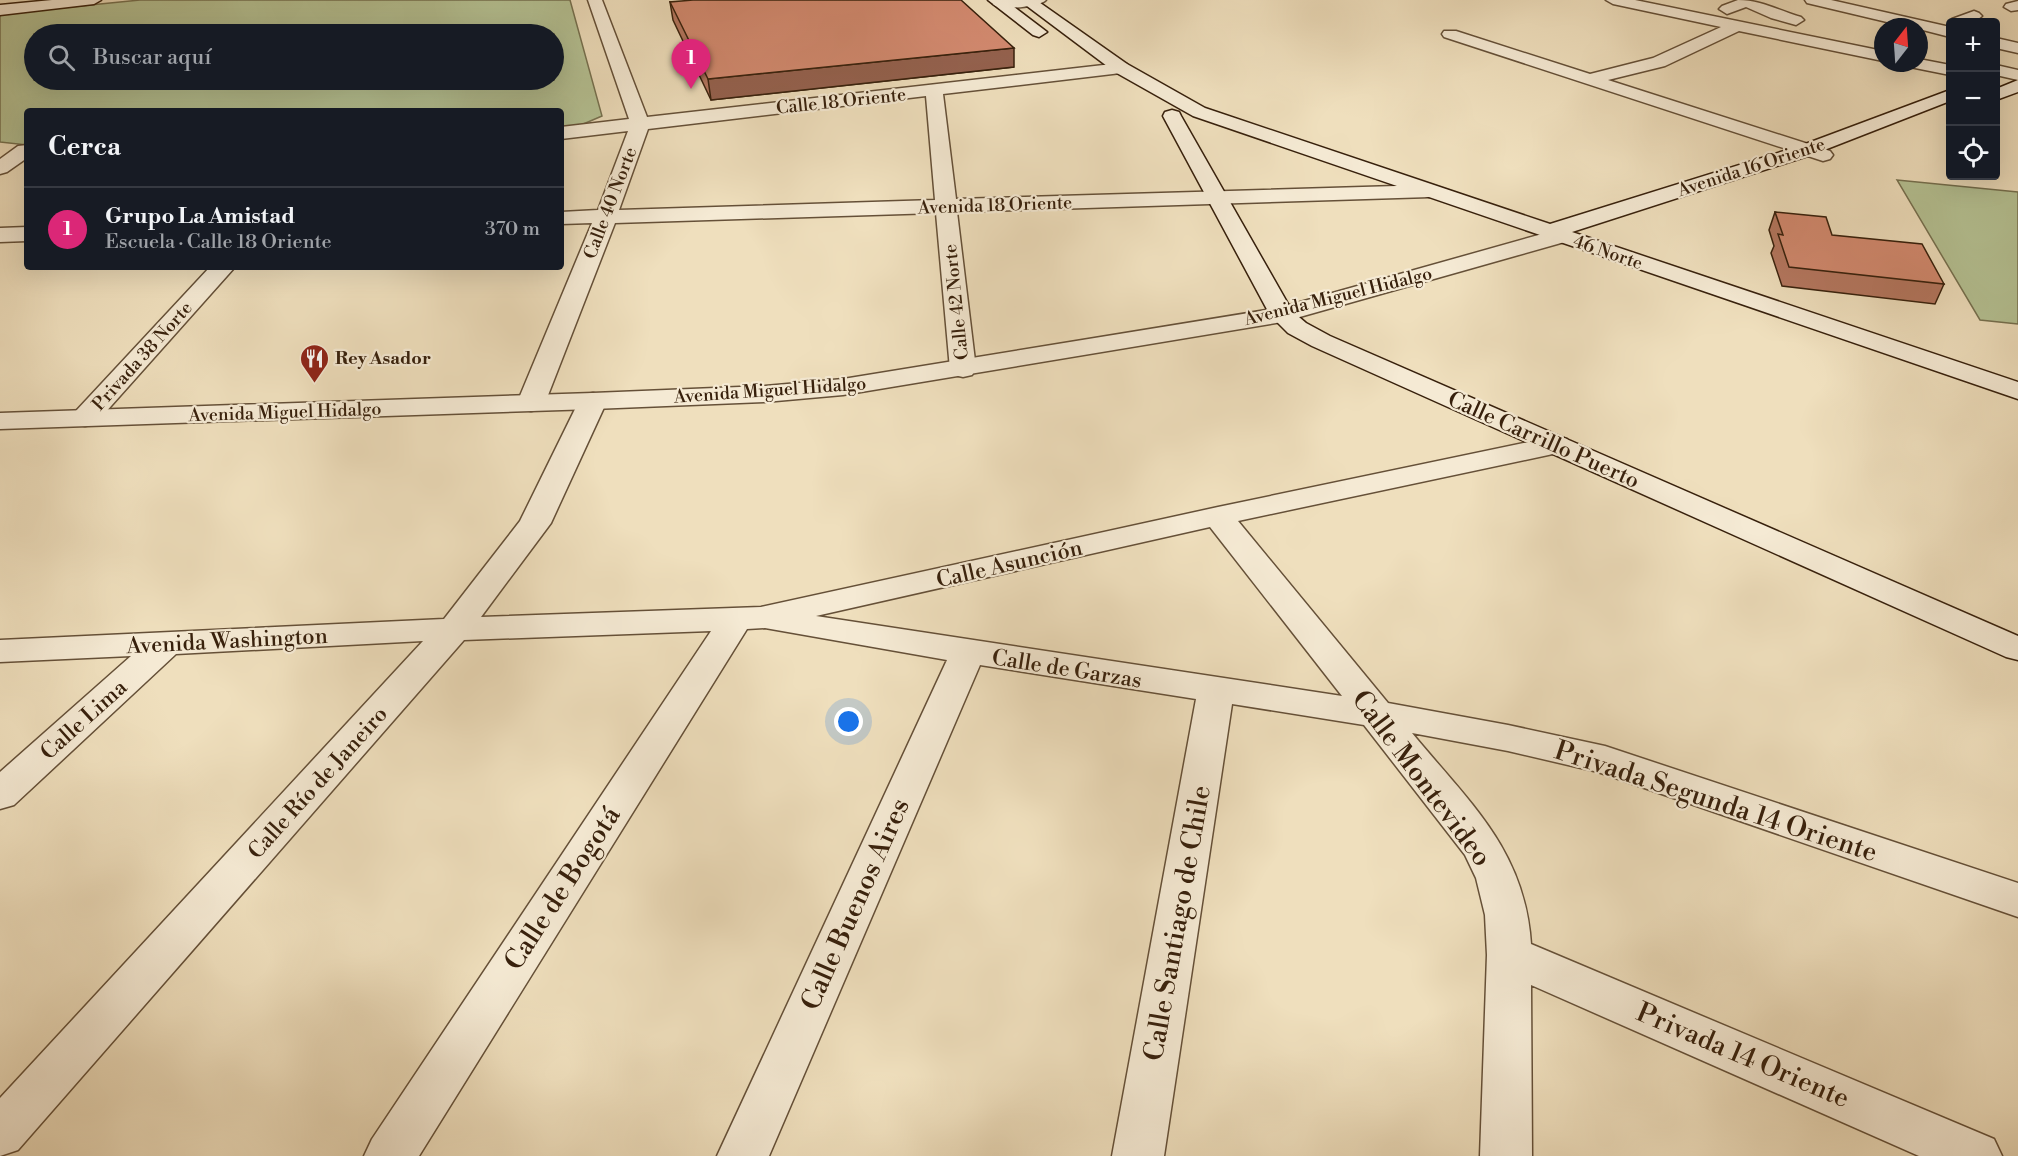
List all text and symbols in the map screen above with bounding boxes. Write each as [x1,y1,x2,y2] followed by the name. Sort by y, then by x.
[1874,18,1928,72] north arrow
[1946,18,2000,180] map controls
[1946,18,2000,72] button: +
[24,24,564,90] search box
[672,40,710,89] pin: 1
[45,41,78,74] icon: search
[93,44,211,71] text: Buscar aquí
[1946,72,2000,126] button: −
[775,83,907,120] street label: Calle 18 Oriente
[1946,126,2000,180] button: locate
[48,131,121,163] text: Cerca
[1673,133,1828,203] street label: Avenida 16 Oriente
[579,144,642,262] street label: Calle 40 Norte
[916,191,1073,220] street label: Avenida 18 Oriente
[105,203,295,230] text: Grupo La Amistad
[63,217,72,242] text: 1
[485,217,540,242] text: 370 m
[105,230,332,255] text: Escuela · Calle 18 Oriente
[1570,230,1646,275] street label: 46 Norte
[939,243,974,361] street label: Calle 42 Norte
[1241,262,1435,331] street label: Avenida Miguel Hidalgo
[87,297,197,416] street label: Privada 38 Norte
[298,342,330,384] restaurant icon: Rey Asador
[335,347,431,370] place label: Rey Asador
[672,372,867,409] street label: Avenida Miguel Hidalgo
[1443,386,1643,495] street label: Calle Carrillo Puerto
[187,398,382,427] street label: Avenida Miguel Hidalgo
[934,535,1085,594] street label: Calle Asunción
[125,623,328,660] street label: Avenida Washington
[990,644,1144,695] street label: Calle de Garzas
[35,674,133,766] street label: Calle Lima
[1344,684,1499,873] street label: Calle Montevideo
[243,701,394,865] street label: Calle Río de Janeiro
[834,707,863,736] your location
[1550,734,1881,870] street label: Privada Segunda 14 Oriente
[1137,783,1219,1064] street label: Calle Santiago de Chile
[794,793,918,1016] street label: Calle Buenos Aires
[497,800,629,977] street label: Calle de Bogotá
[1631,996,1854,1116] street label: Privada 14 Oriente

